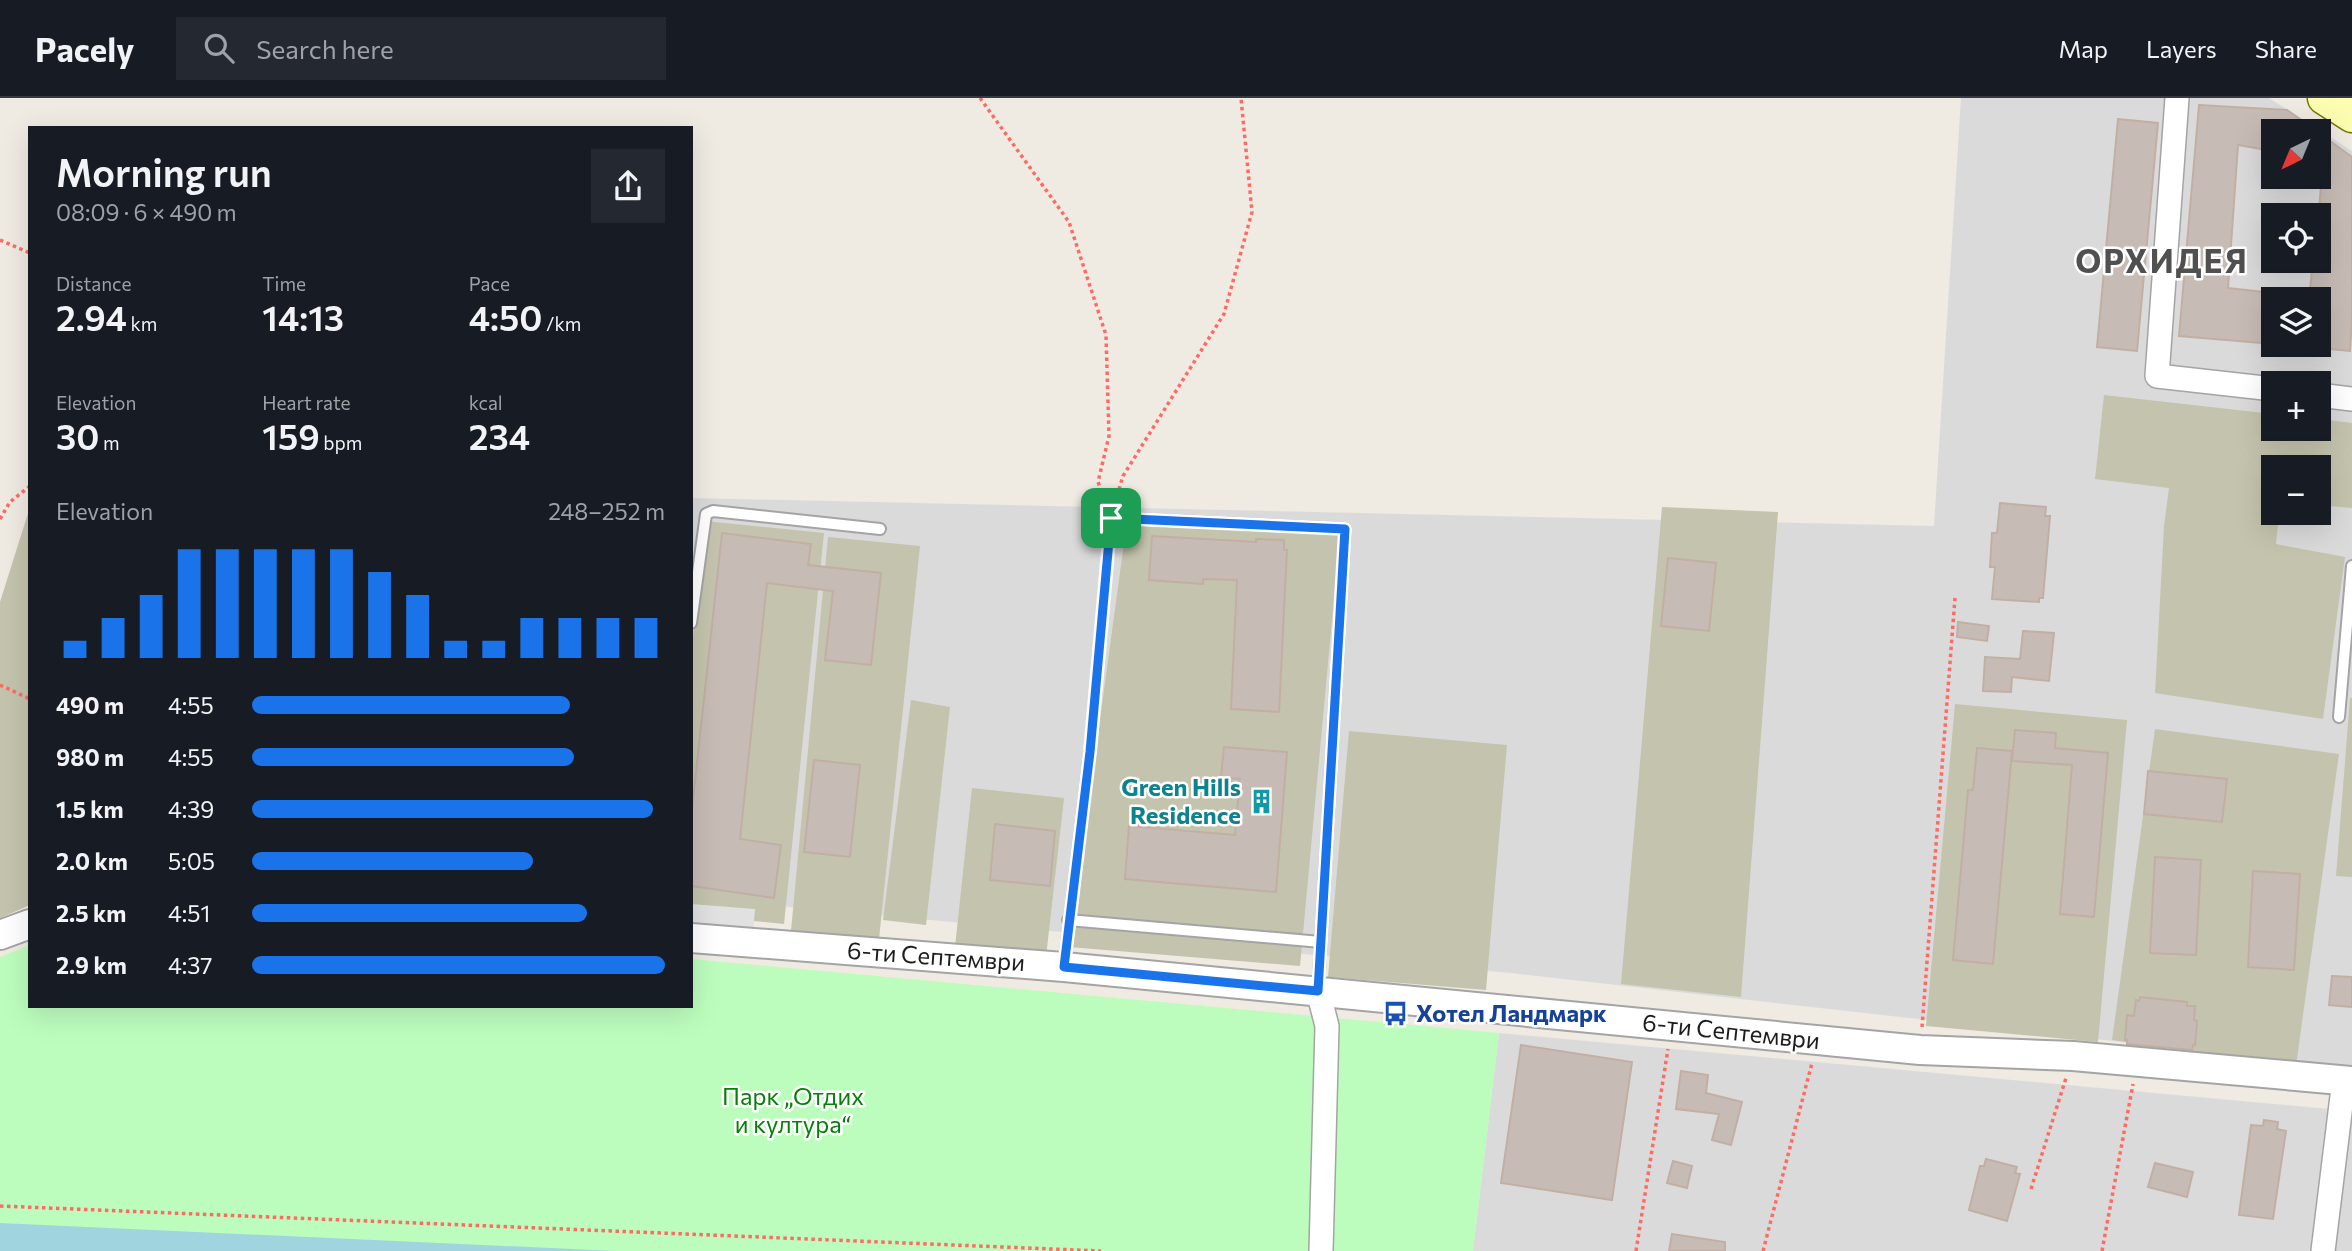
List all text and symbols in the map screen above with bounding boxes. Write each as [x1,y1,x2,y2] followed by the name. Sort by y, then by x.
[176,17,666,80] search box
[35,28,134,69] text: Pacely
[200,29,238,67] icon: search
[256,33,394,64] text: Search here
[2059,34,2108,63] text: Map
[2146,34,2217,63] text: Layers
[2255,34,2317,63] text: Share
[2261,119,2331,189] north arrow
[2261,119,2331,525] map controls
[56,148,272,195] text: Morning run
[591,149,665,223] button: share
[56,198,237,226] text: 08:09 · 6 × 490 m
[2261,203,2331,273] button: locate
[2075,240,2249,280] district label: ОРХИДЕЯ
[56,272,132,295] text: Distance
[262,272,306,295] text: Time
[469,272,510,295] text: Pace
[2261,287,2331,357] button: layers
[56,295,127,338] text: 2.94
[262,295,344,338] text: 14:13
[469,295,542,338] text: 4:50
[127,312,157,335] text: km
[542,312,581,335] text: /km
[2261,371,2331,441] button: +
[56,391,136,414] text: Elevation
[262,391,351,414] text: Heart rate
[469,391,503,414] text: kcal
[56,414,99,457] text: 30
[262,414,320,457] text: 159
[469,414,530,457] text: 234
[99,431,120,454] text: m
[320,431,362,454] text: bpm
[2261,455,2331,525] button: −
[1081,488,1141,548] pin
[56,497,153,525] text: Elevation
[548,497,665,525] text: 248–252 m
[1092,499,1130,537] icon: arrive
[56,691,124,719] text: 490 m
[168,691,214,719] text: 4:55
[56,743,124,771] text: 980 m
[168,743,214,771] text: 4:55
[1121,772,1241,829] place label: Green Hills Residence
[1247,788,1275,816] building icon: Green Hills Residence
[56,795,124,823] text: 1.5 km
[168,795,214,823] text: 4:39
[56,847,128,875] text: 2.0 km
[168,847,215,875] text: 5:05
[56,899,126,927] text: 2.5 km
[168,899,210,927] text: 4:51
[846,935,1026,976] street label: 6-ти Септември
[56,951,127,979] text: 2.9 km
[168,951,212,979] text: 4:37
[1416,998,1607,1027] place label: Хотел Ландмарк
[1382,1000,1410,1028] bus stop icon: Хотел Ландмарк
[1641,1007,1821,1054] street label: 6-ти Септември
[722,1081,864,1138] park label: Парк „Отдих и култура“

